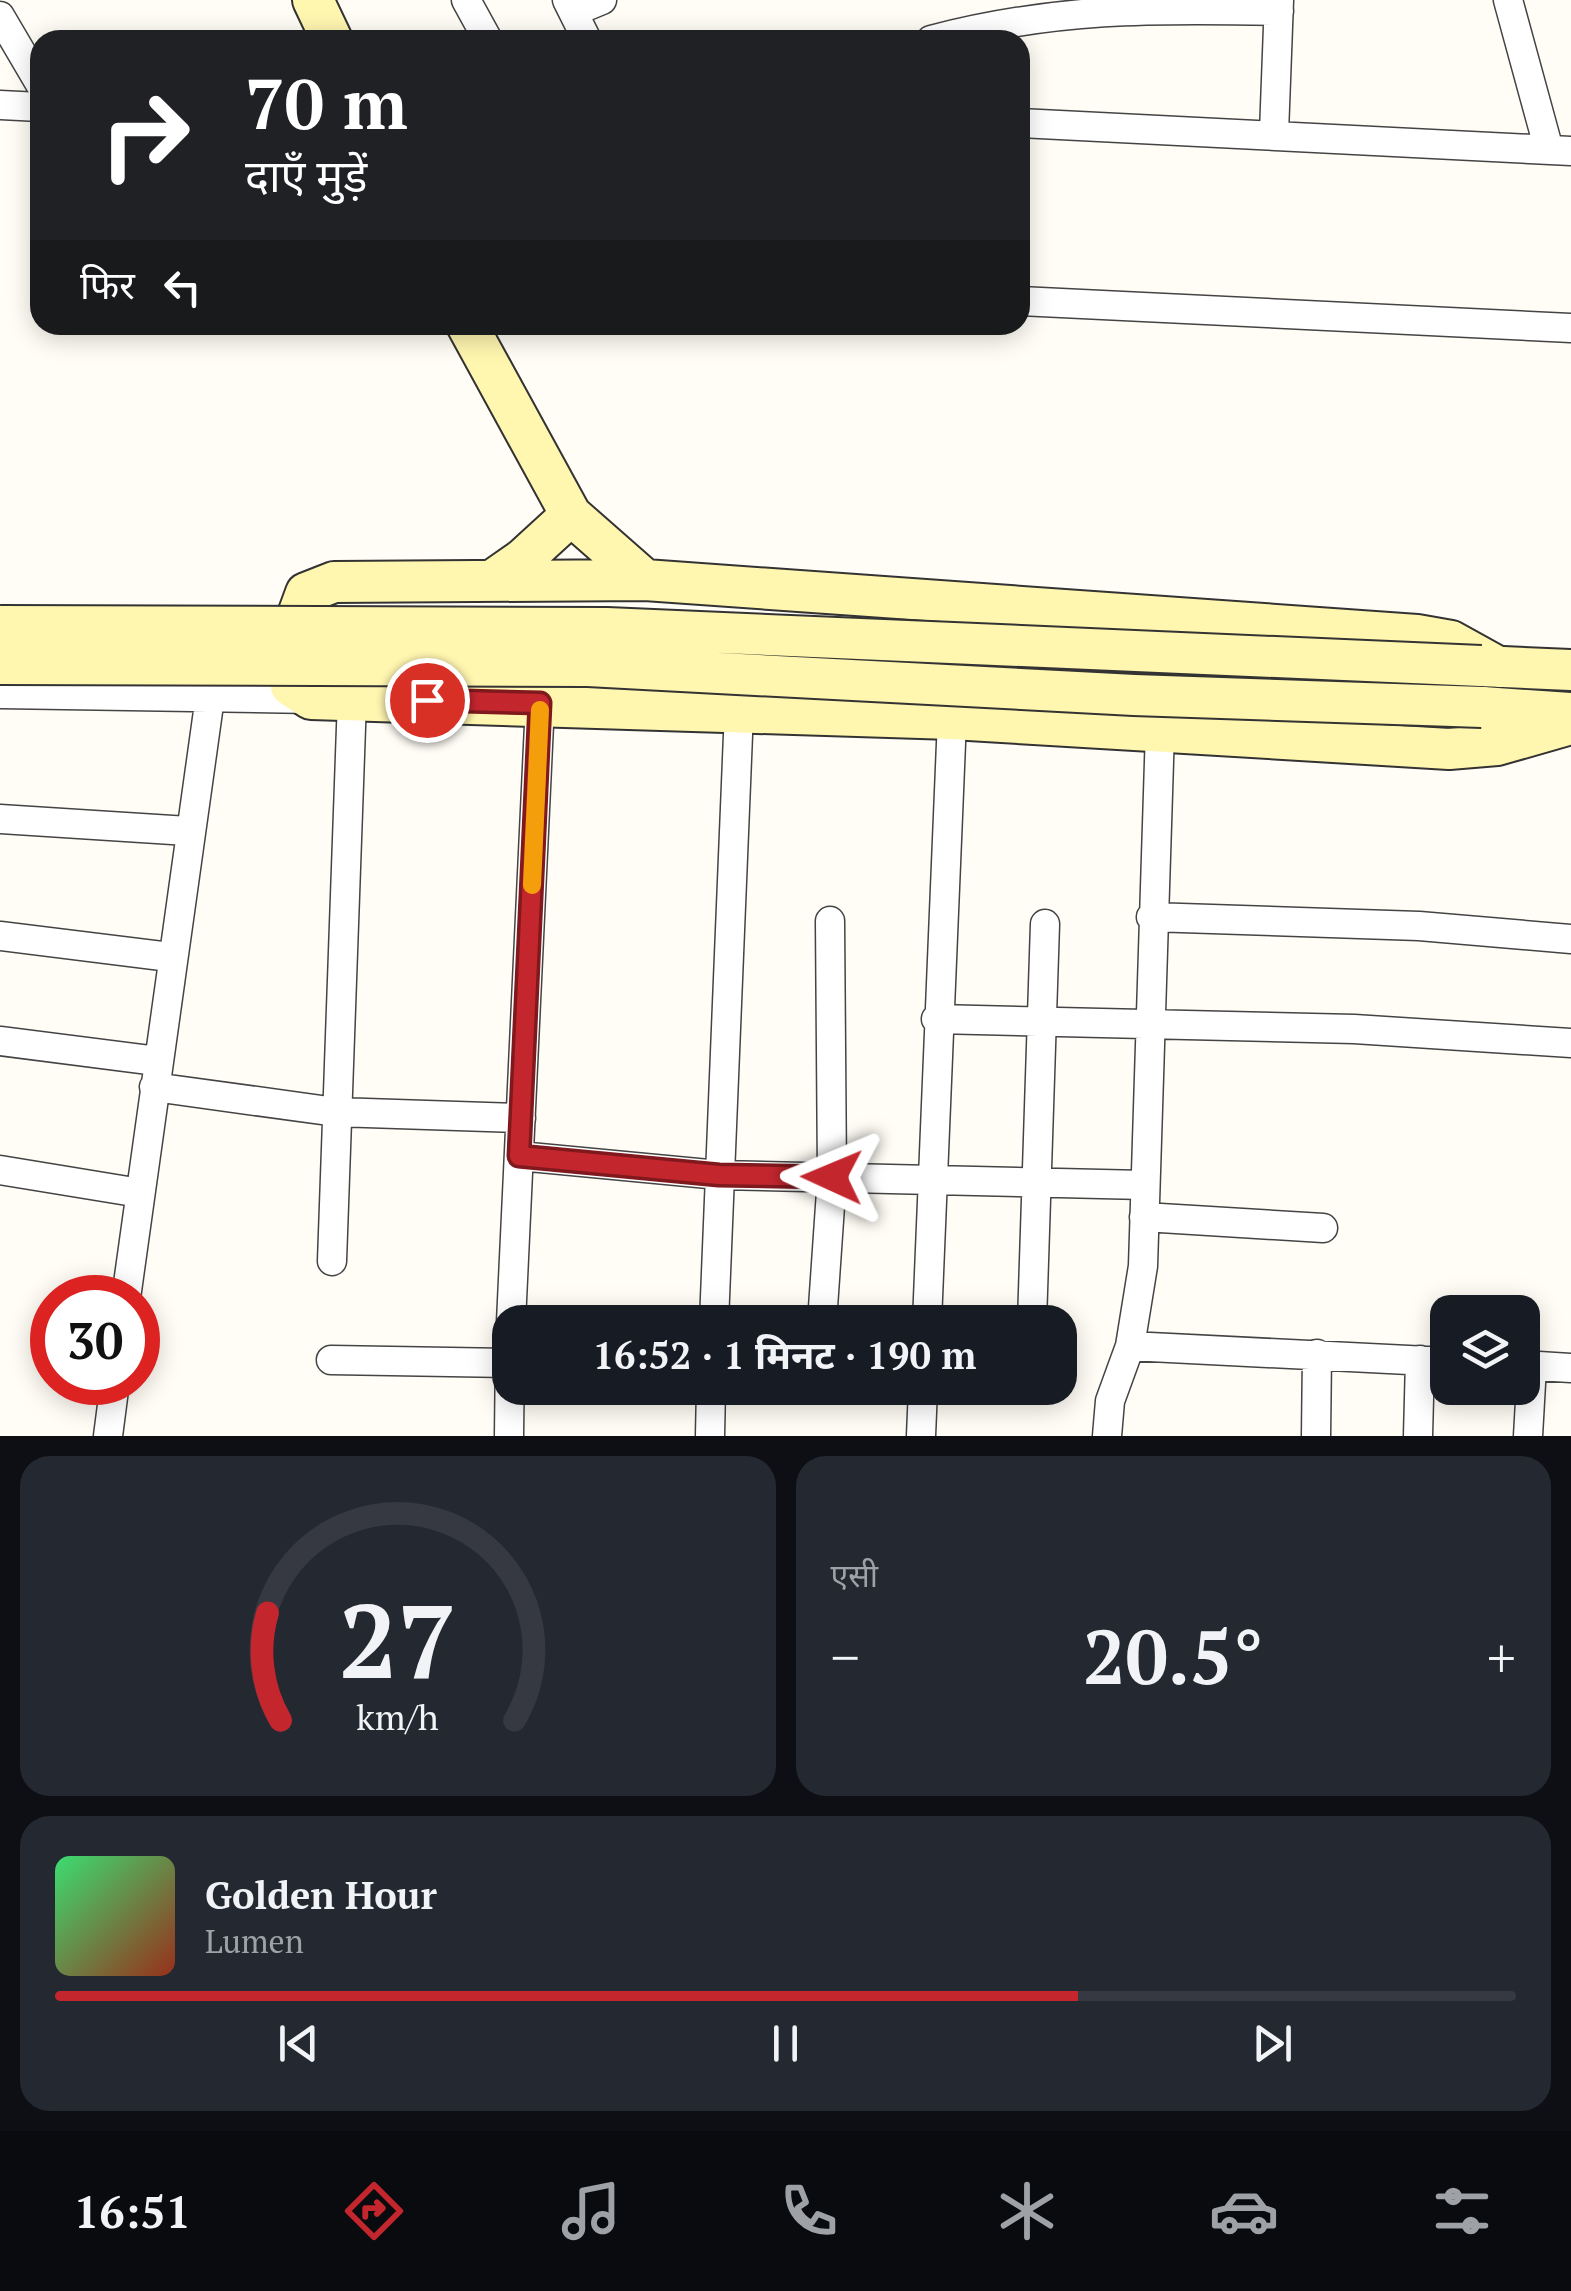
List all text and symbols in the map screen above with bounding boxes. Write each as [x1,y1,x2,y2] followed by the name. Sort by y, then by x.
[245,56,408,149] text: 70 m
[80,70,210,200] icon: right
[245,145,367,205] text: दाएँ मुड़ें
[80,260,135,310] text: फिर
[155,260,210,315] icon: left
[385,658,470,743] pin
[400,673,455,728] icon: arrive
[780,1125,884,1229] position arrow
[30,1275,160,1405] speed limit sign: 30
[1430,1295,1540,1405] map controls
[1430,1295,1540,1405] button: layers
[593,1330,976,1380] text: 16:52 · 1 मिनट · 190 m
[831,1554,878,1596] text: एसी
[339,1570,457,1708] text: 27
[1083,1606,1263,1705] text: 20.5°
[831,1620,860,1693] text: −
[1487,1620,1516,1693] text: +
[356,1693,439,1740] text: km/h
[205,1870,437,1920] text: Golden Hour
[205,1920,304,1962] text: Lumen
[271,2016,326,2071] icon: previous
[758,2016,813,2071] icon: pause
[1245,2016,1300,2071] icon: next
[339,2176,409,2246] icon: directions
[556,2176,626,2246] icon: music
[774,2176,844,2246] icon: phone
[992,2176,1062,2246] icon: climate
[1209,2176,1279,2246] icon: car
[1427,2176,1497,2246] icon: filters
[74,2181,191,2241] text: 16:51

